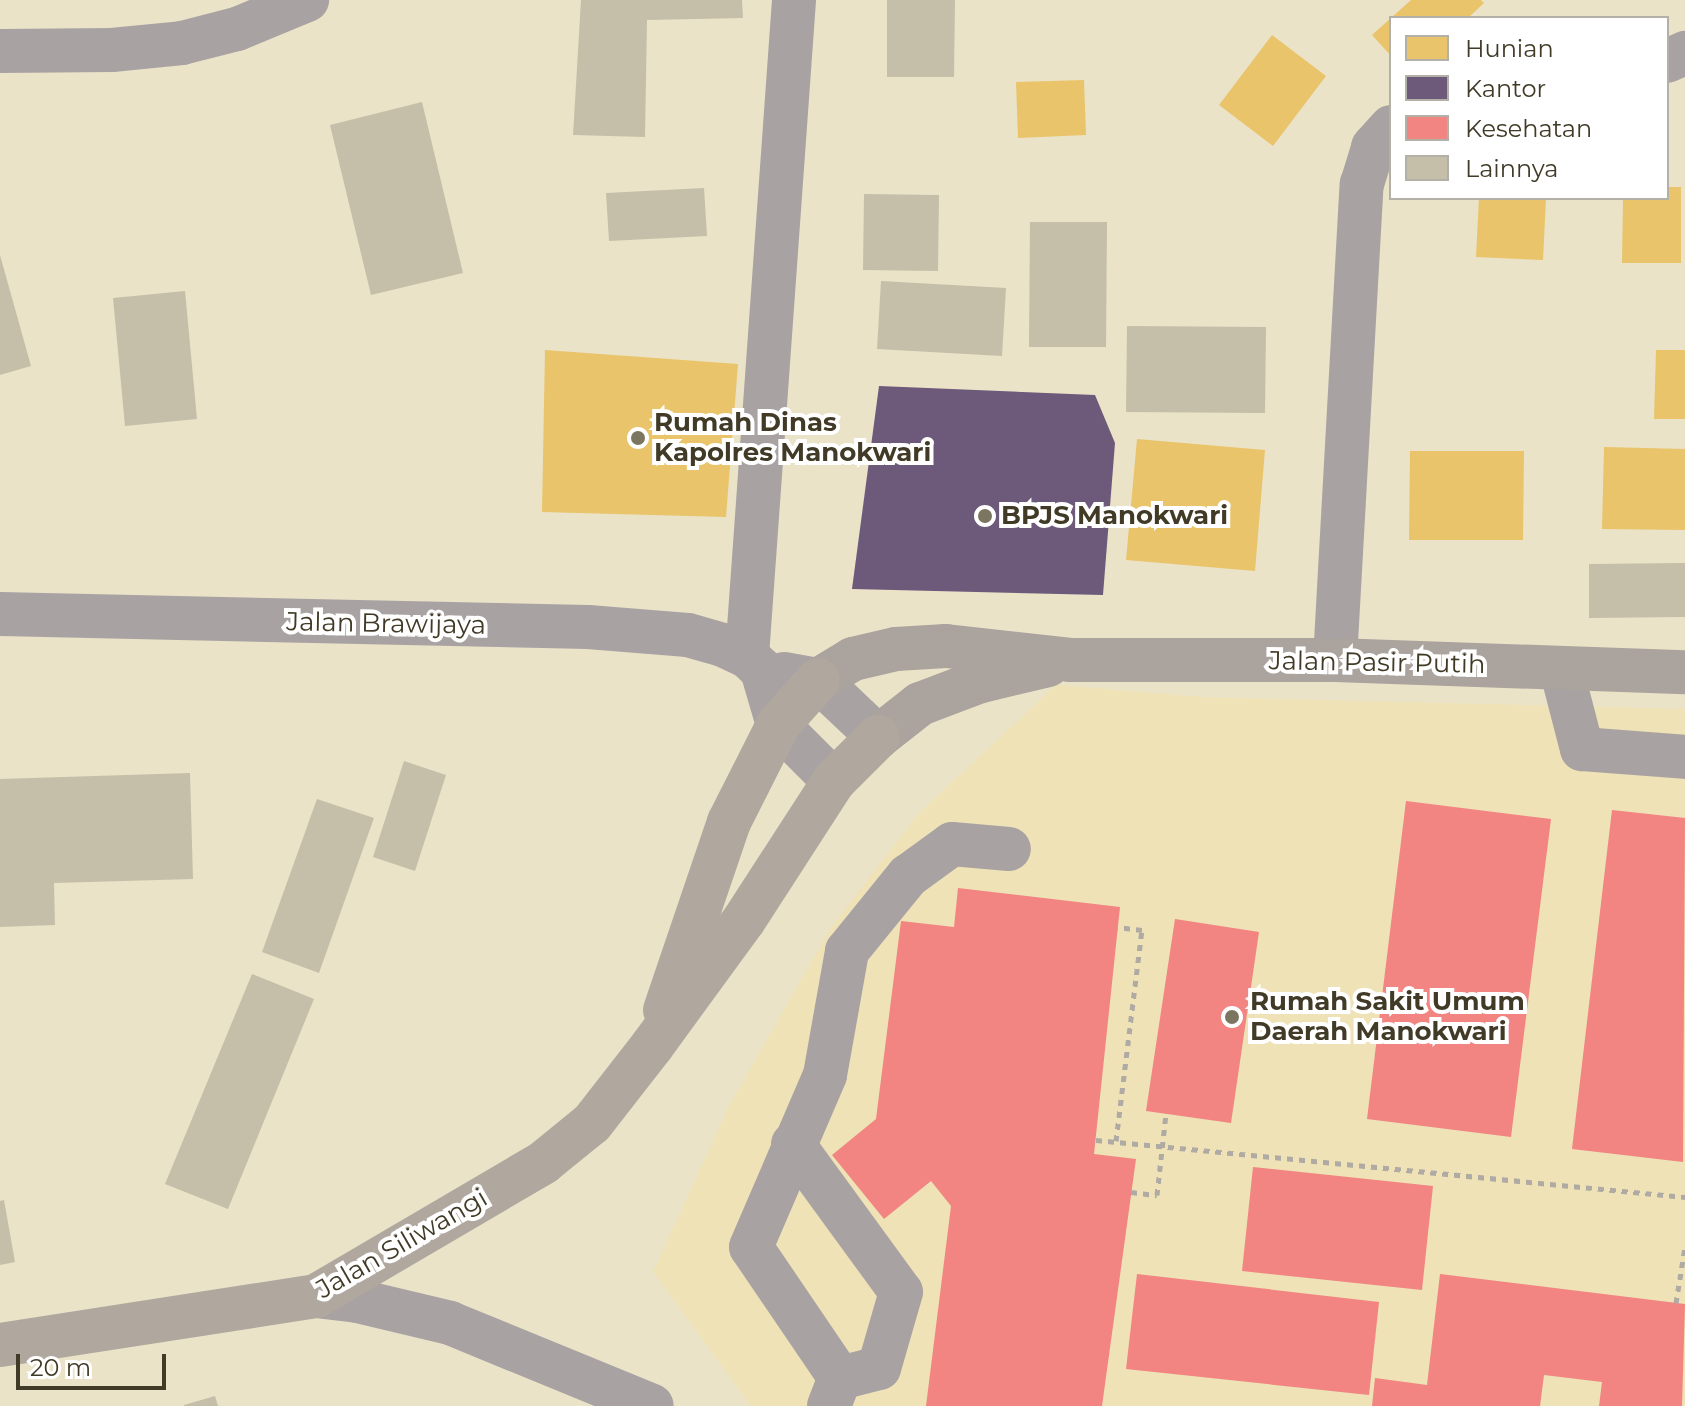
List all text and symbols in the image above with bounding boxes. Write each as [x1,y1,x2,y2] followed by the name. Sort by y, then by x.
[1389,16,1669,200] legend
[1465,34,1554,63] text: Hunian
[1465,74,1546,103] text: Kantor
[1465,114,1592,143] text: Kesehatan
[1465,154,1558,183] text: Lainnya
[654,407,931,468] place label: Rumah Dinas Kapolres Manokwari
[629,429,647,447] marker: Rumah Dinas Kapolres Manokwari
[1001,500,1228,532] place label: BPJS Manokwari
[976,507,994,525] marker: BPJS Manokwari
[286,607,486,641] street label: Jalan Brawijaya
[1268,646,1486,680] street label: Jalan Pasir Putih
[1250,986,1525,1048] place label: Rumah Sakit Umum Daerah Manokwari
[1221,1006,1243,1028] marker: Rumah Sakit Umum Daerah Manokwari
[311,1182,493,1306] street label: Jalan Siliwangi
[20,1338,170,1388] scale bar
[30,1353,91,1382] text: 20 m

